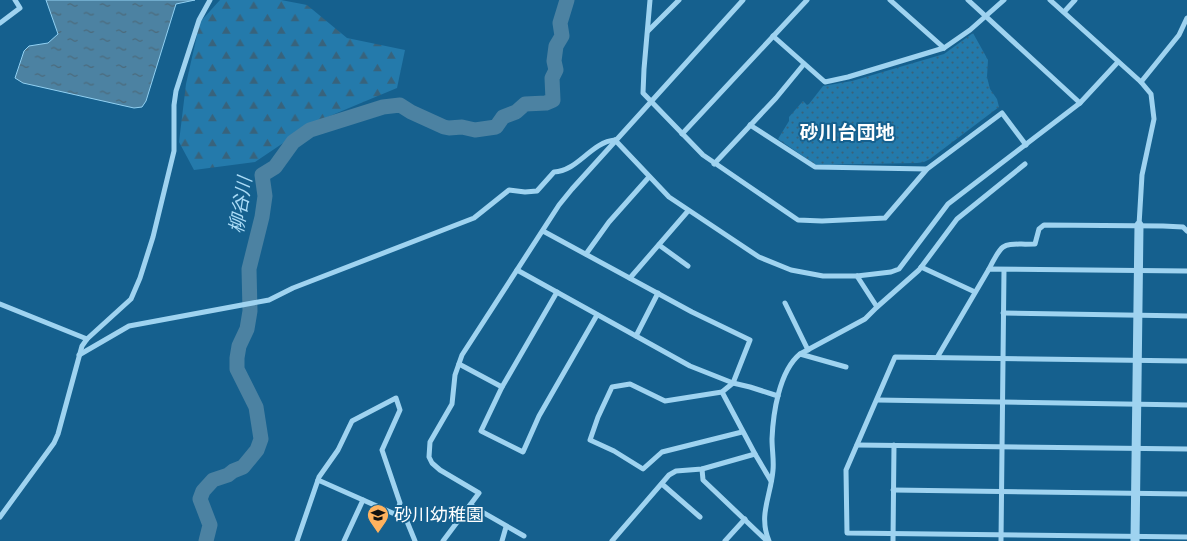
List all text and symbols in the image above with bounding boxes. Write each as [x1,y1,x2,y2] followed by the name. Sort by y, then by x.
[799,122,895,143] district label: 砂川台団地
[226,173,256,235] water label: 柳谷川
[366,503,390,534] school or university icon: 砂川幼稚園
[394,505,484,525] place label: 砂川幼稚園

